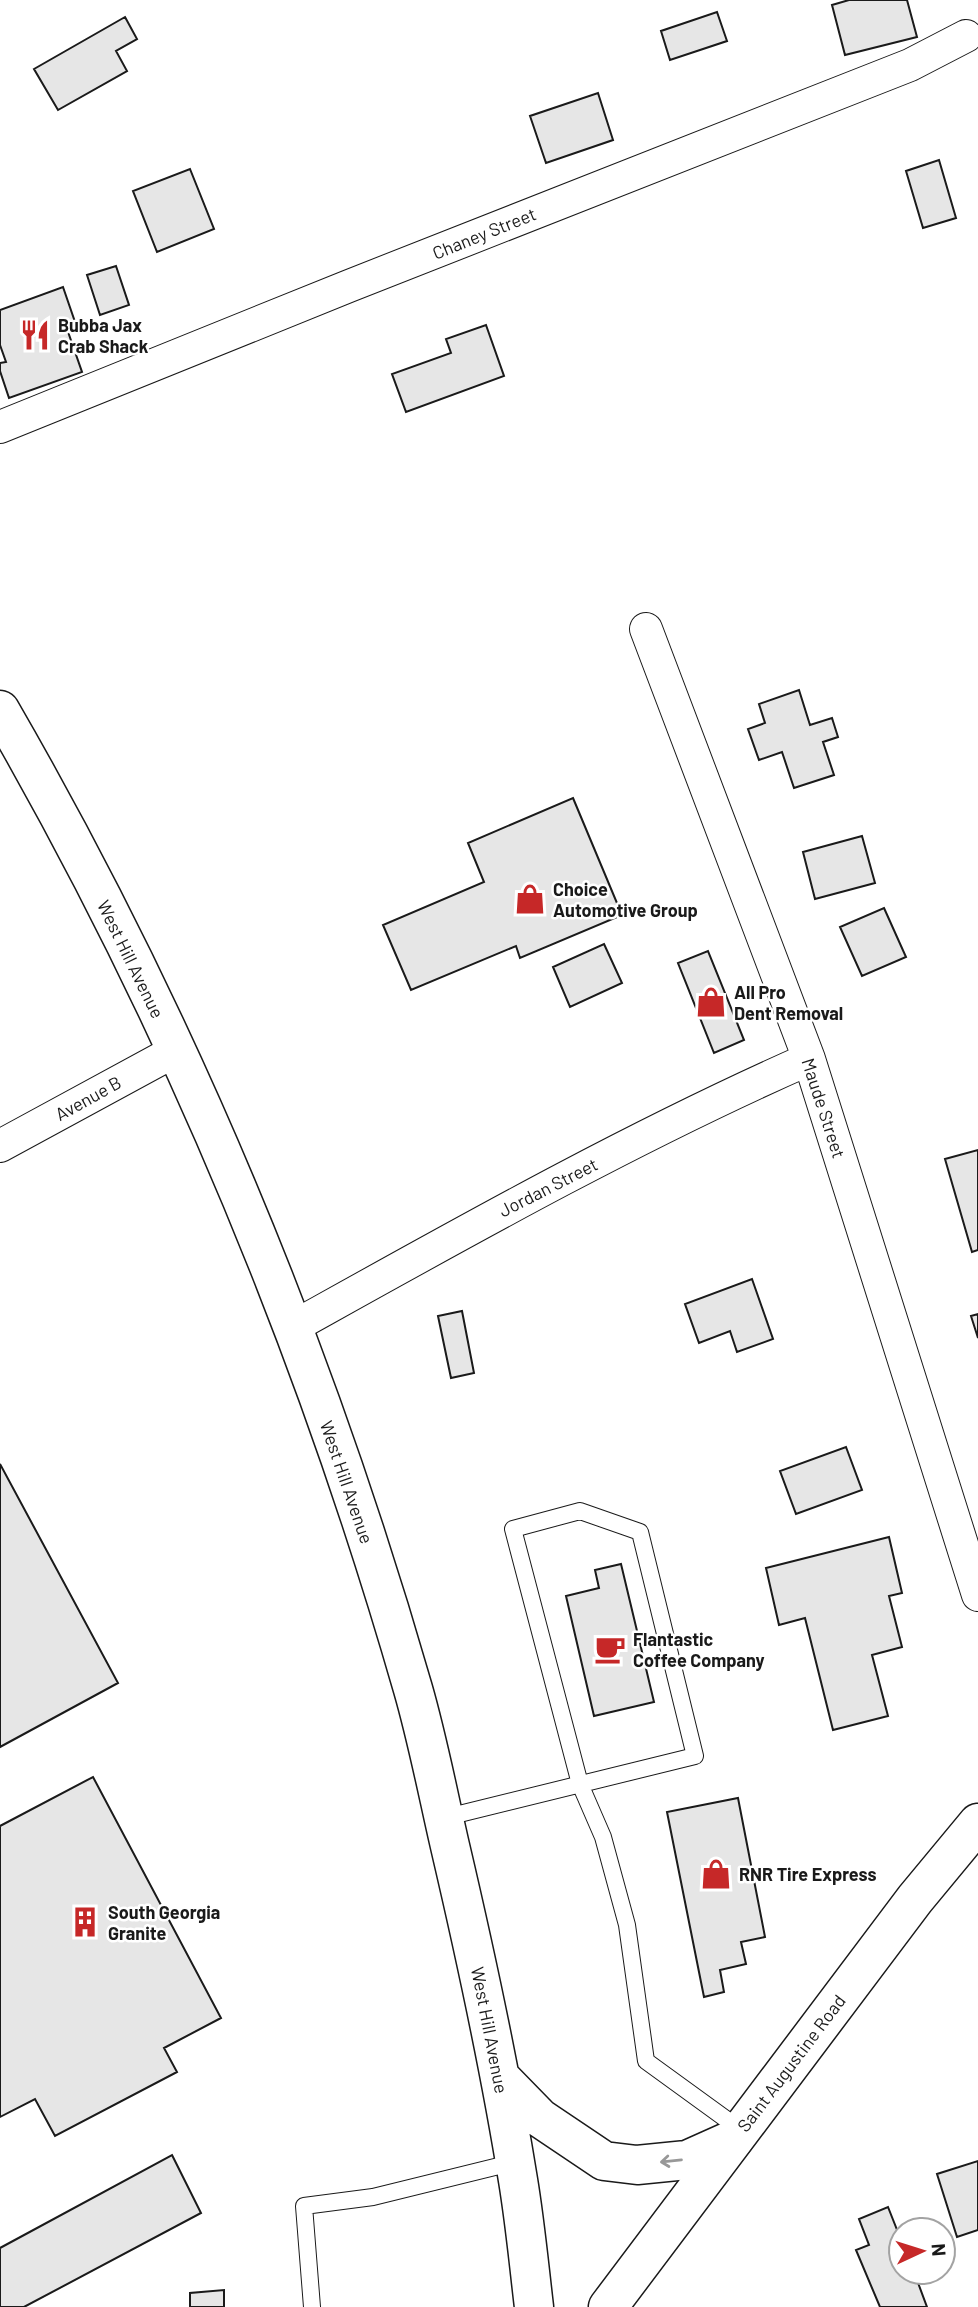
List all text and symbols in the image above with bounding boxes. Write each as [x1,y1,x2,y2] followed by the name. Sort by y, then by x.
[429,202,539,264] street label: Chaney Street
[58,314,149,357] place label: Bubba Jax Crab Shack
[18,318,52,352] restaurant icon: Bubba Jax Crab Shack
[553,878,698,921] place label: Choice Automotive Group
[513,882,547,916] shop icon: Choice Automotive Group
[93,896,169,1022] street label: West Hill Avenue
[734,981,843,1024] place label: All Pro Dent Removal
[694,985,728,1019] shop icon: All Pro Dent Removal
[797,1055,851,1161] street label: Maude Street
[51,1071,125,1125] street label: Avenue B
[495,1153,601,1221] street label: Jordan Street
[316,1418,378,1546] street label: West Hill Avenue
[633,1628,765,1671] place label: Flantastic Coffee Company
[593,1632,627,1666] cafe icon: Flantastic Coffee Company
[699,1857,733,1891] shop icon: RNR Tire Express
[739,1863,877,1885] place label: RNR Tire Express
[108,1901,220,1944] place label: South Georgia Granite
[68,1905,102,1939] building icon: South Georgia Granite
[467,1965,513,2095] street label: West Hill Avenue
[732,1990,850,2136] street label: Saint Augustine Road
[660,2155,682,2168] one-way arrow
[887,2216,957,2286] north arrow
[928,2243,951,2257] text: N

